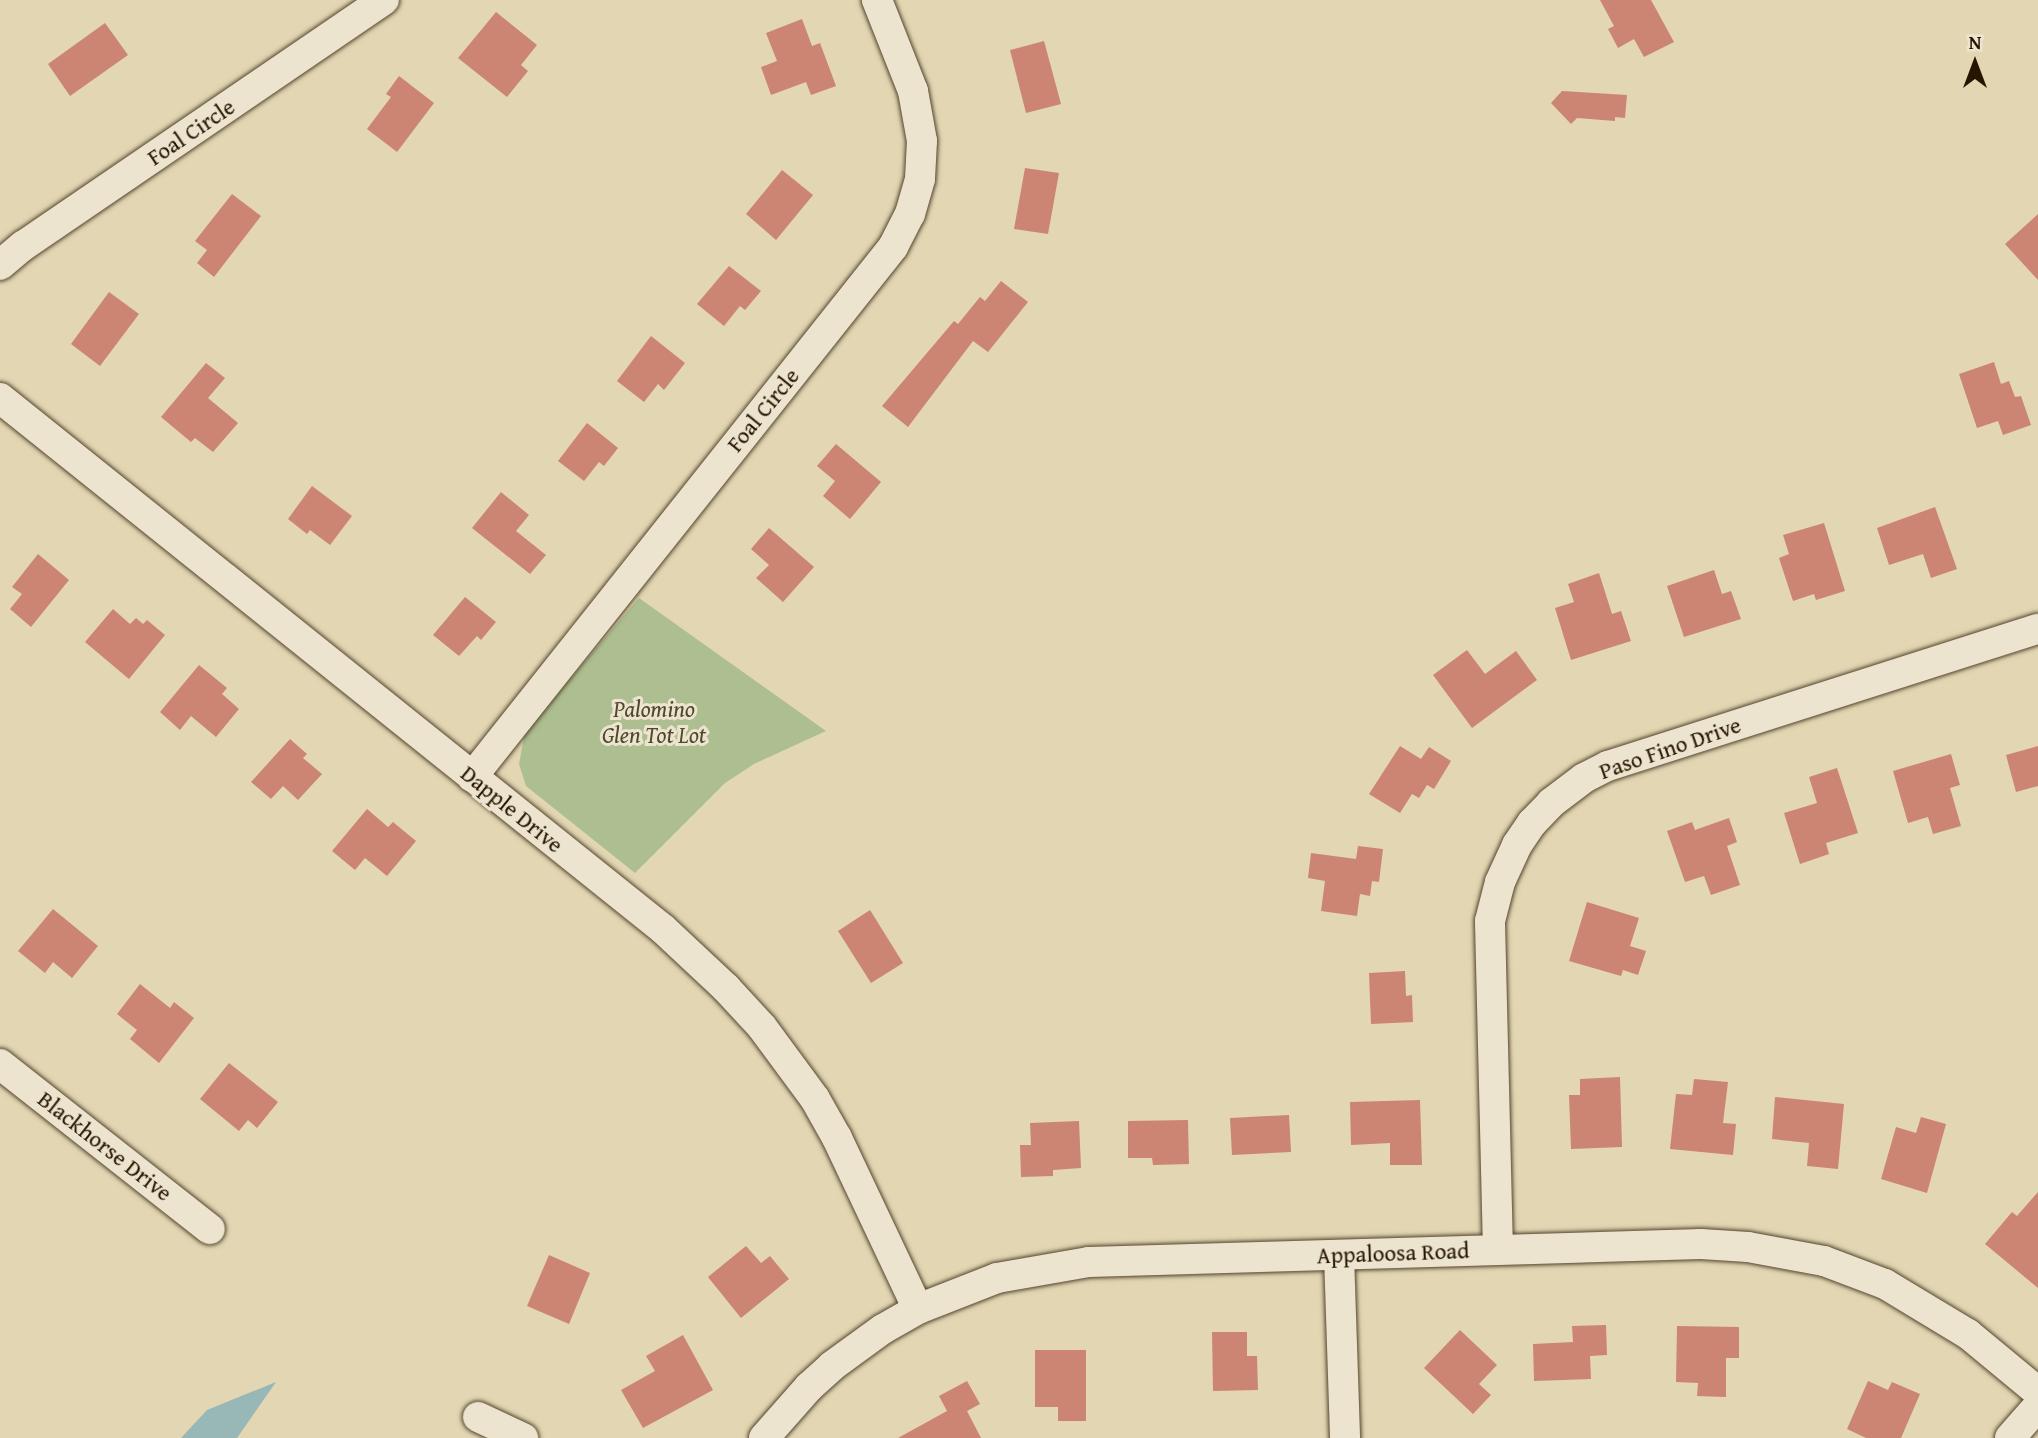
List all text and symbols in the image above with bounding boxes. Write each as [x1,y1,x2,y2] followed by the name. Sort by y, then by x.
[1940,28,2010,98] north arrow
[1969,28,1981,56] text: N
[142,93,240,171] street label: Foal Circle
[721,363,805,457] street label: Foal Circle
[602,695,706,749] park label: Palomino Glen Tot Lot
[1595,711,1745,785] street label: Paso Fino Drive
[455,759,569,859] street label: Dapple Drive
[32,1085,178,1207] street label: Blackhorse Drive
[1316,1237,1470,1269] street label: Appaloosa Road

